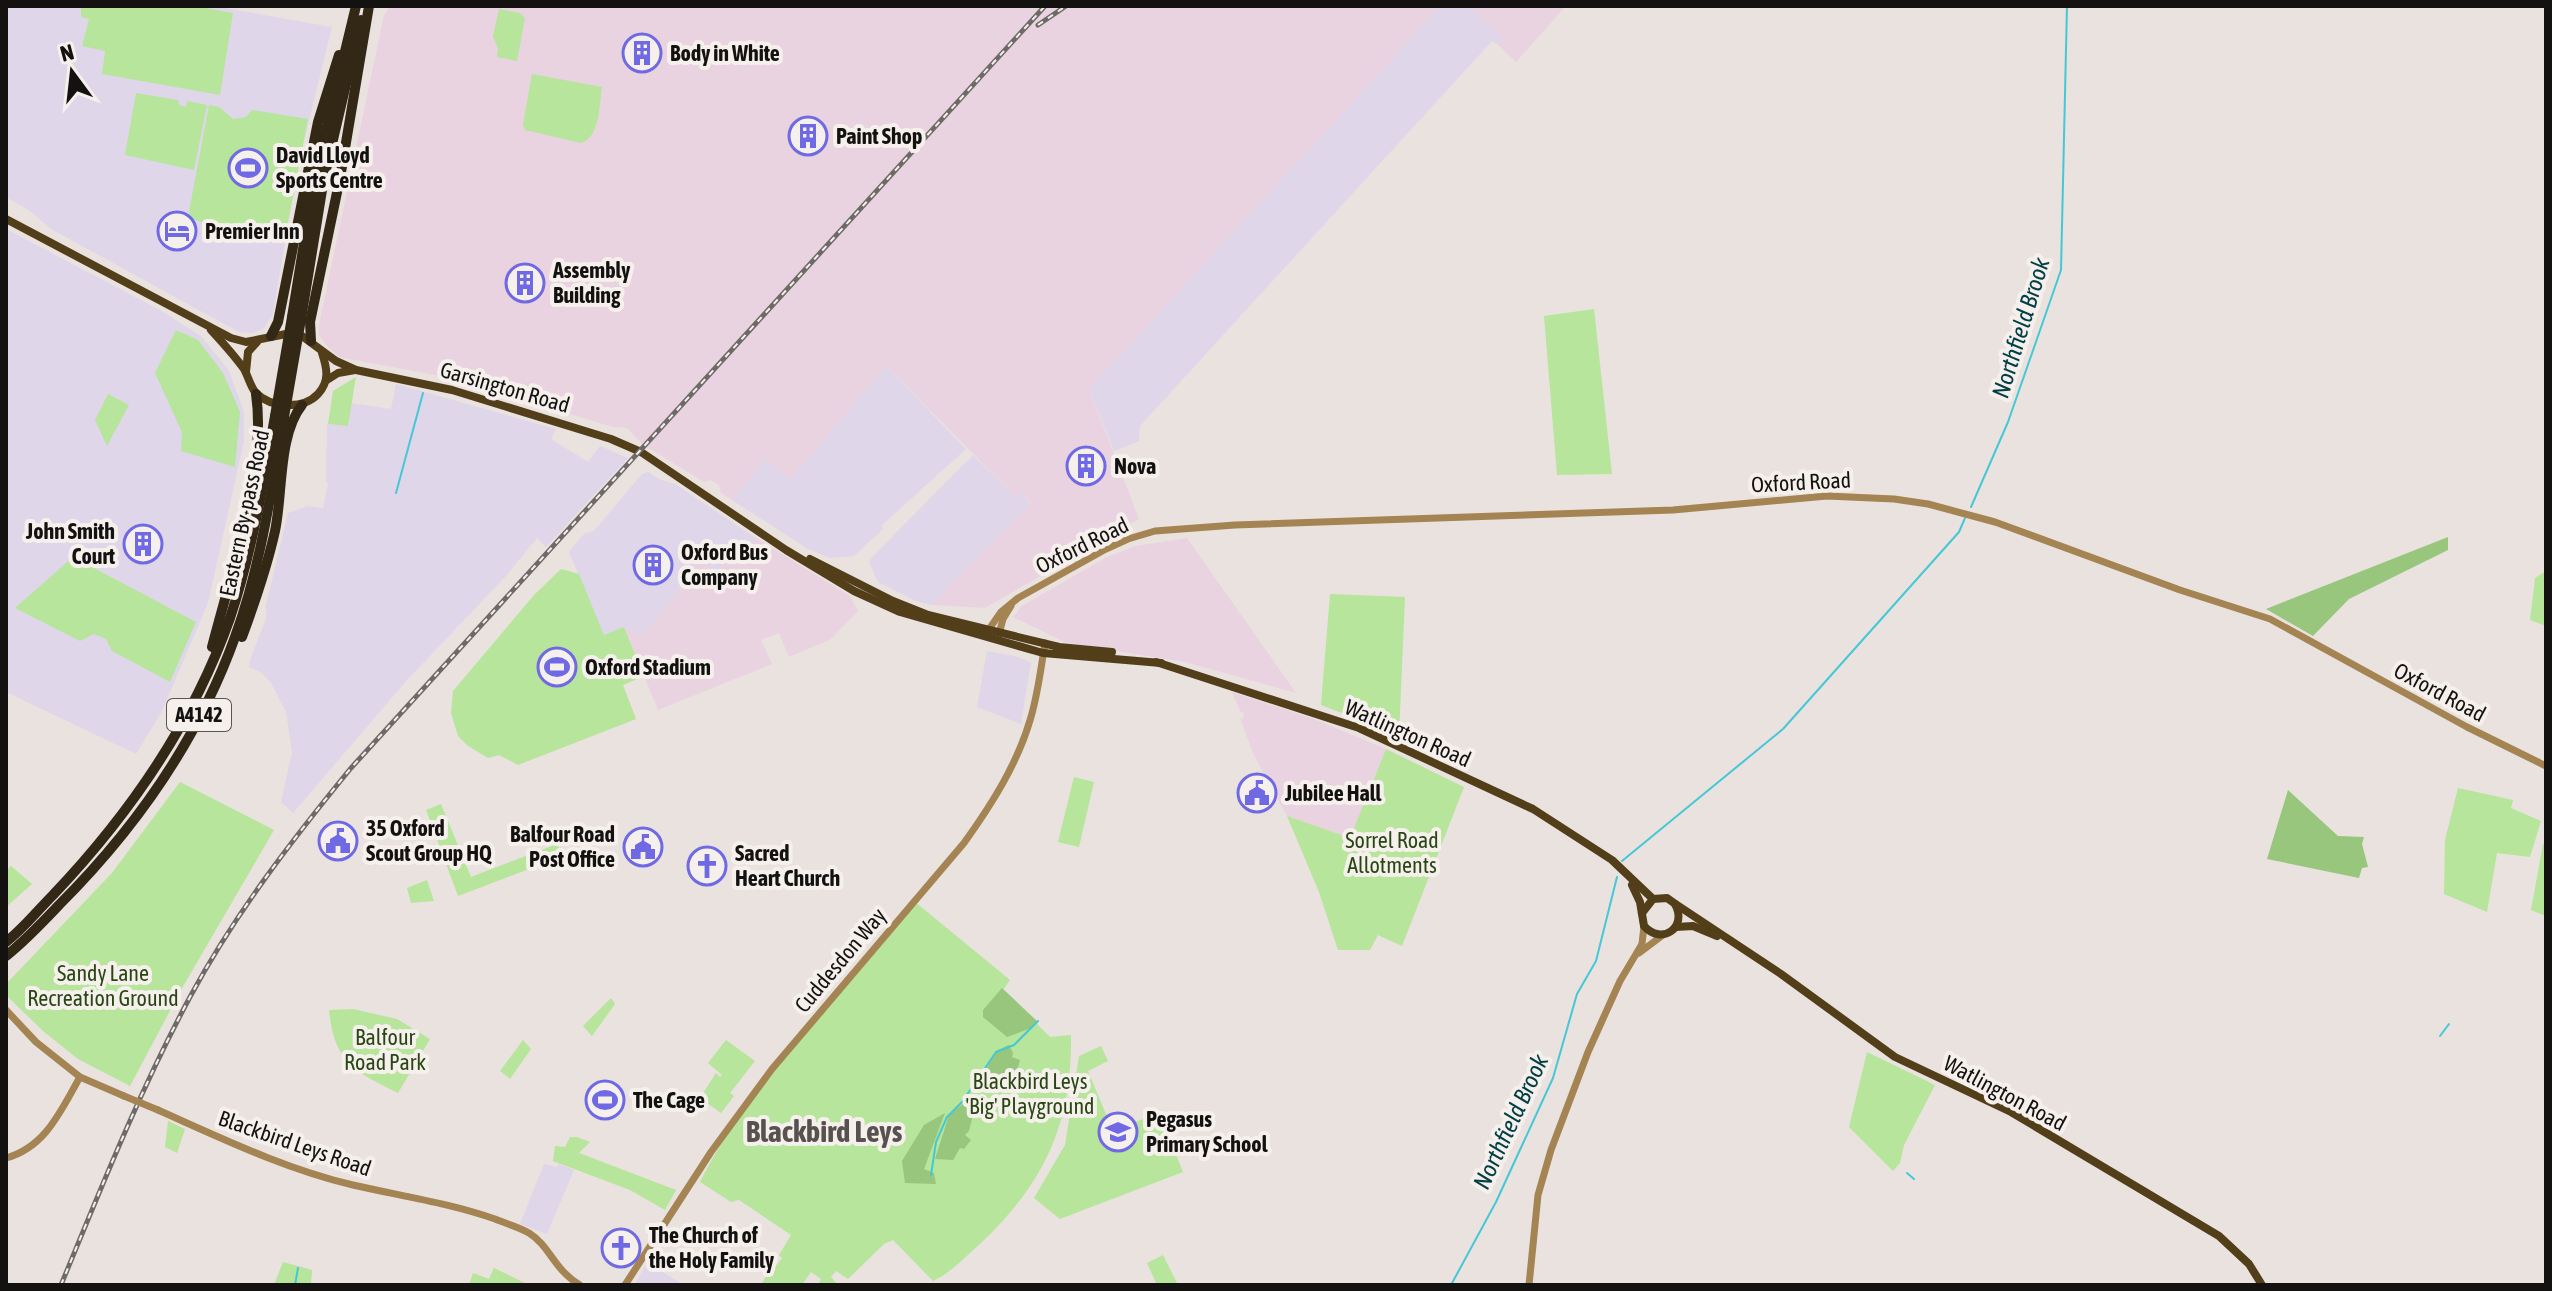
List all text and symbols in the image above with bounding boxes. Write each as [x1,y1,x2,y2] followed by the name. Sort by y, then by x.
[32,32,112,112] north arrow
[621,32,663,74] building icon: Body in White
[57,38,76,67] text: N
[670,40,780,66] place label: Body in White
[787,115,829,157] building icon: Paint Shop
[836,123,922,149] place label: Paint Shop
[276,142,383,193] place label: David Lloyd Sports Centre
[227,147,269,189] sports icon: David Lloyd Sports Centre
[156,210,198,252] hotel icon: Premier Inn
[205,218,300,244] place label: Premier Inn
[1986,254,2055,401] water label: Northfield Brook
[552,257,630,308] place label: Assembly Building
[504,262,546,304] building icon: Assembly Building
[437,356,573,418] street label: Garsington Road
[214,427,274,599] street label: Eastern By-pass Road
[1065,445,1107,487] building icon: Nova
[1114,453,1156,479] place label: Nova
[1750,466,1852,498] street label: Oxford Road
[1031,511,1133,579] street label: Oxford Road
[25,518,116,569] place label: John Smith Court
[122,523,164,565] building icon: John Smith Court
[681,539,768,590] place label: Oxford Bus Company
[632,544,674,586] building icon: Oxford Bus Company
[536,646,578,688] sports icon: Oxford Stadium
[585,654,711,680] place label: Oxford Stadium
[2390,657,2490,727] street label: Oxford Road
[1341,694,1475,772] street label: Watlington Road
[167,699,231,731] road number: A4142
[1236,772,1278,814] public building icon: Jubilee Hall
[1284,780,1382,806] place label: Jubilee Hall
[366,815,492,866] place label: 35 Oxford Scout Group HQ
[317,820,359,862] public building icon: 35 Oxford Scout Group HQ
[510,821,615,872] place label: Balfour Road Post Office
[622,826,664,868] public building icon: Balfour Road Post Office
[1345,827,1439,878] park label: Sorrel Road Allotments
[735,840,840,891] place label: Sacred Heart Church
[686,845,728,887] church icon: Sacred Heart Church
[789,903,891,1017] street label: Cuddesdon Way
[27,960,179,1011] park label: Sandy Lane Recreation Ground
[344,1024,426,1075] park label: Balfour Road Park
[1468,1050,1554,1193] water label: Northfield Brook
[1939,1050,2071,1136] street label: Watlington Road
[965,1068,1095,1119] park label: Blackbird Leys 'Big' Playground
[584,1079,626,1121] sports icon: The Cage
[633,1087,705,1113] place label: The Cage
[215,1105,375,1181] street label: Blackbird Leys Road
[1146,1106,1269,1157] place label: Pegasus Primary School
[1097,1111,1139,1153] school or university icon: Pegasus Primary School
[746,1114,903,1148] district label: Blackbird Leys
[648,1222,774,1273] place label: The Church of the Holy Family
[600,1227,642,1269] church icon: The Church of the Holy Family

